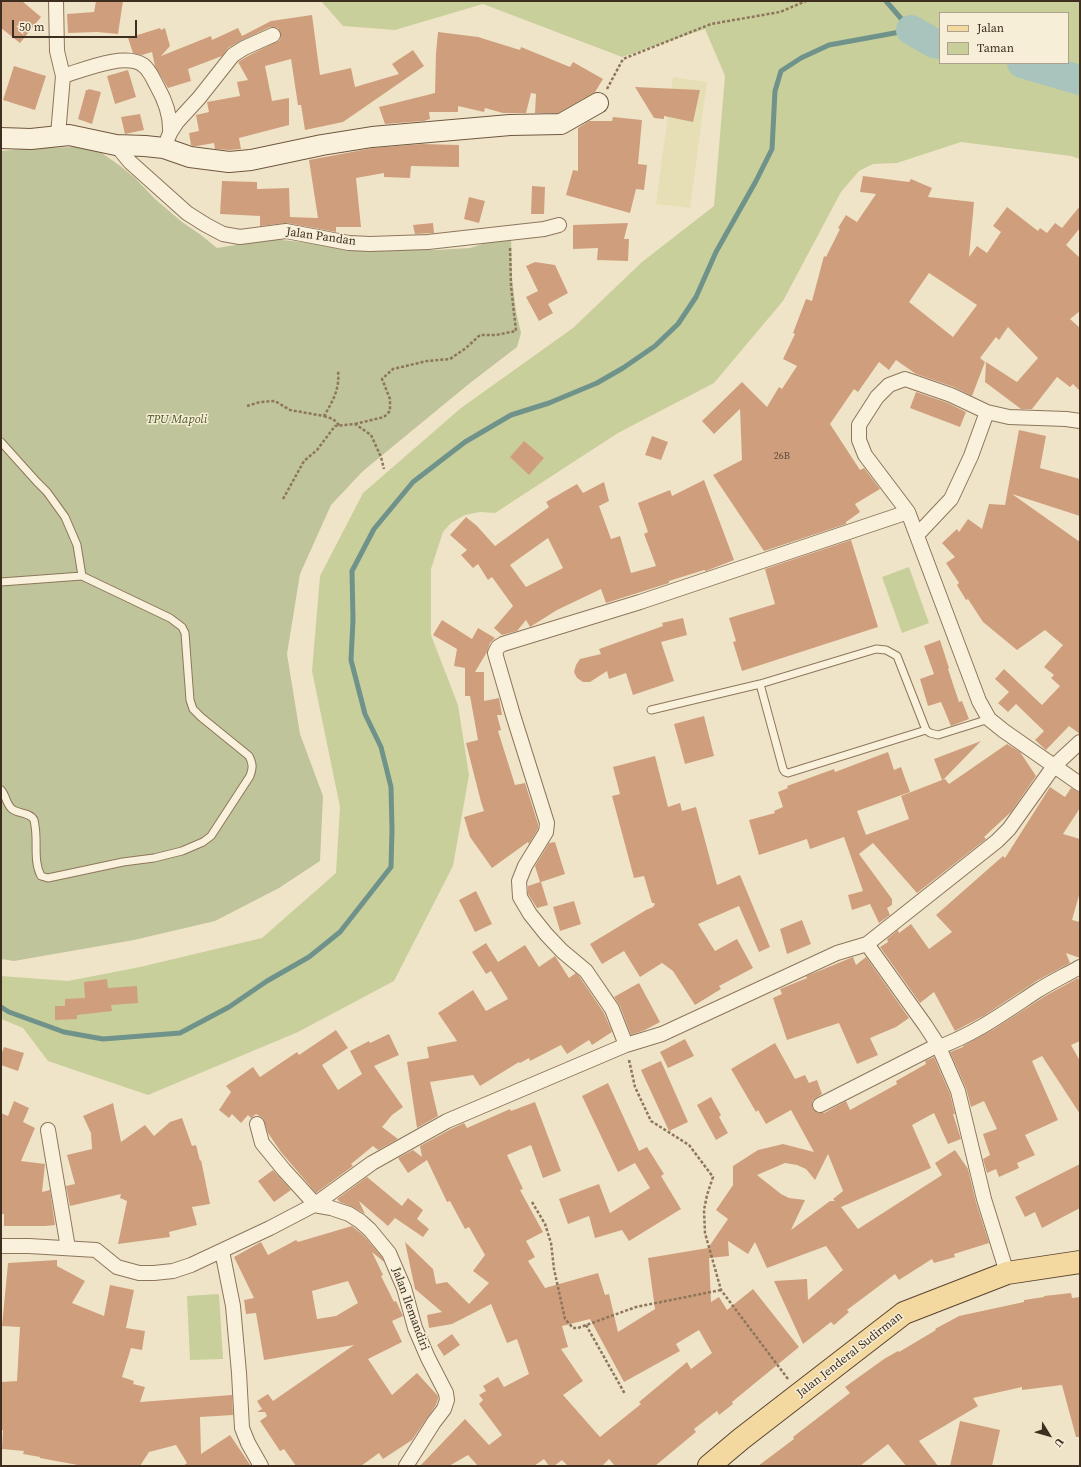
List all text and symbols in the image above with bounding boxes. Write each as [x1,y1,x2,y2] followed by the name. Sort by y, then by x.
[14,12,139,38] scale bar
[939,12,1069,64] legend
[19,19,45,35] text: 50 m
[977,20,1004,36] text: Jalan
[977,40,1014,56] text: Taman
[285,225,357,249] street label: Jalan Pandan
[147,413,207,427] park label: TPU Mapoli
[774,450,790,462] house number: 26B
[388,1266,432,1352] street label: Jalan Ilemandiri
[794,1309,906,1401] street label: Jalan Jenderal Sudirman
[1029,1415,1069,1455] north arrow
[1051,1435,1067,1450] text: U

